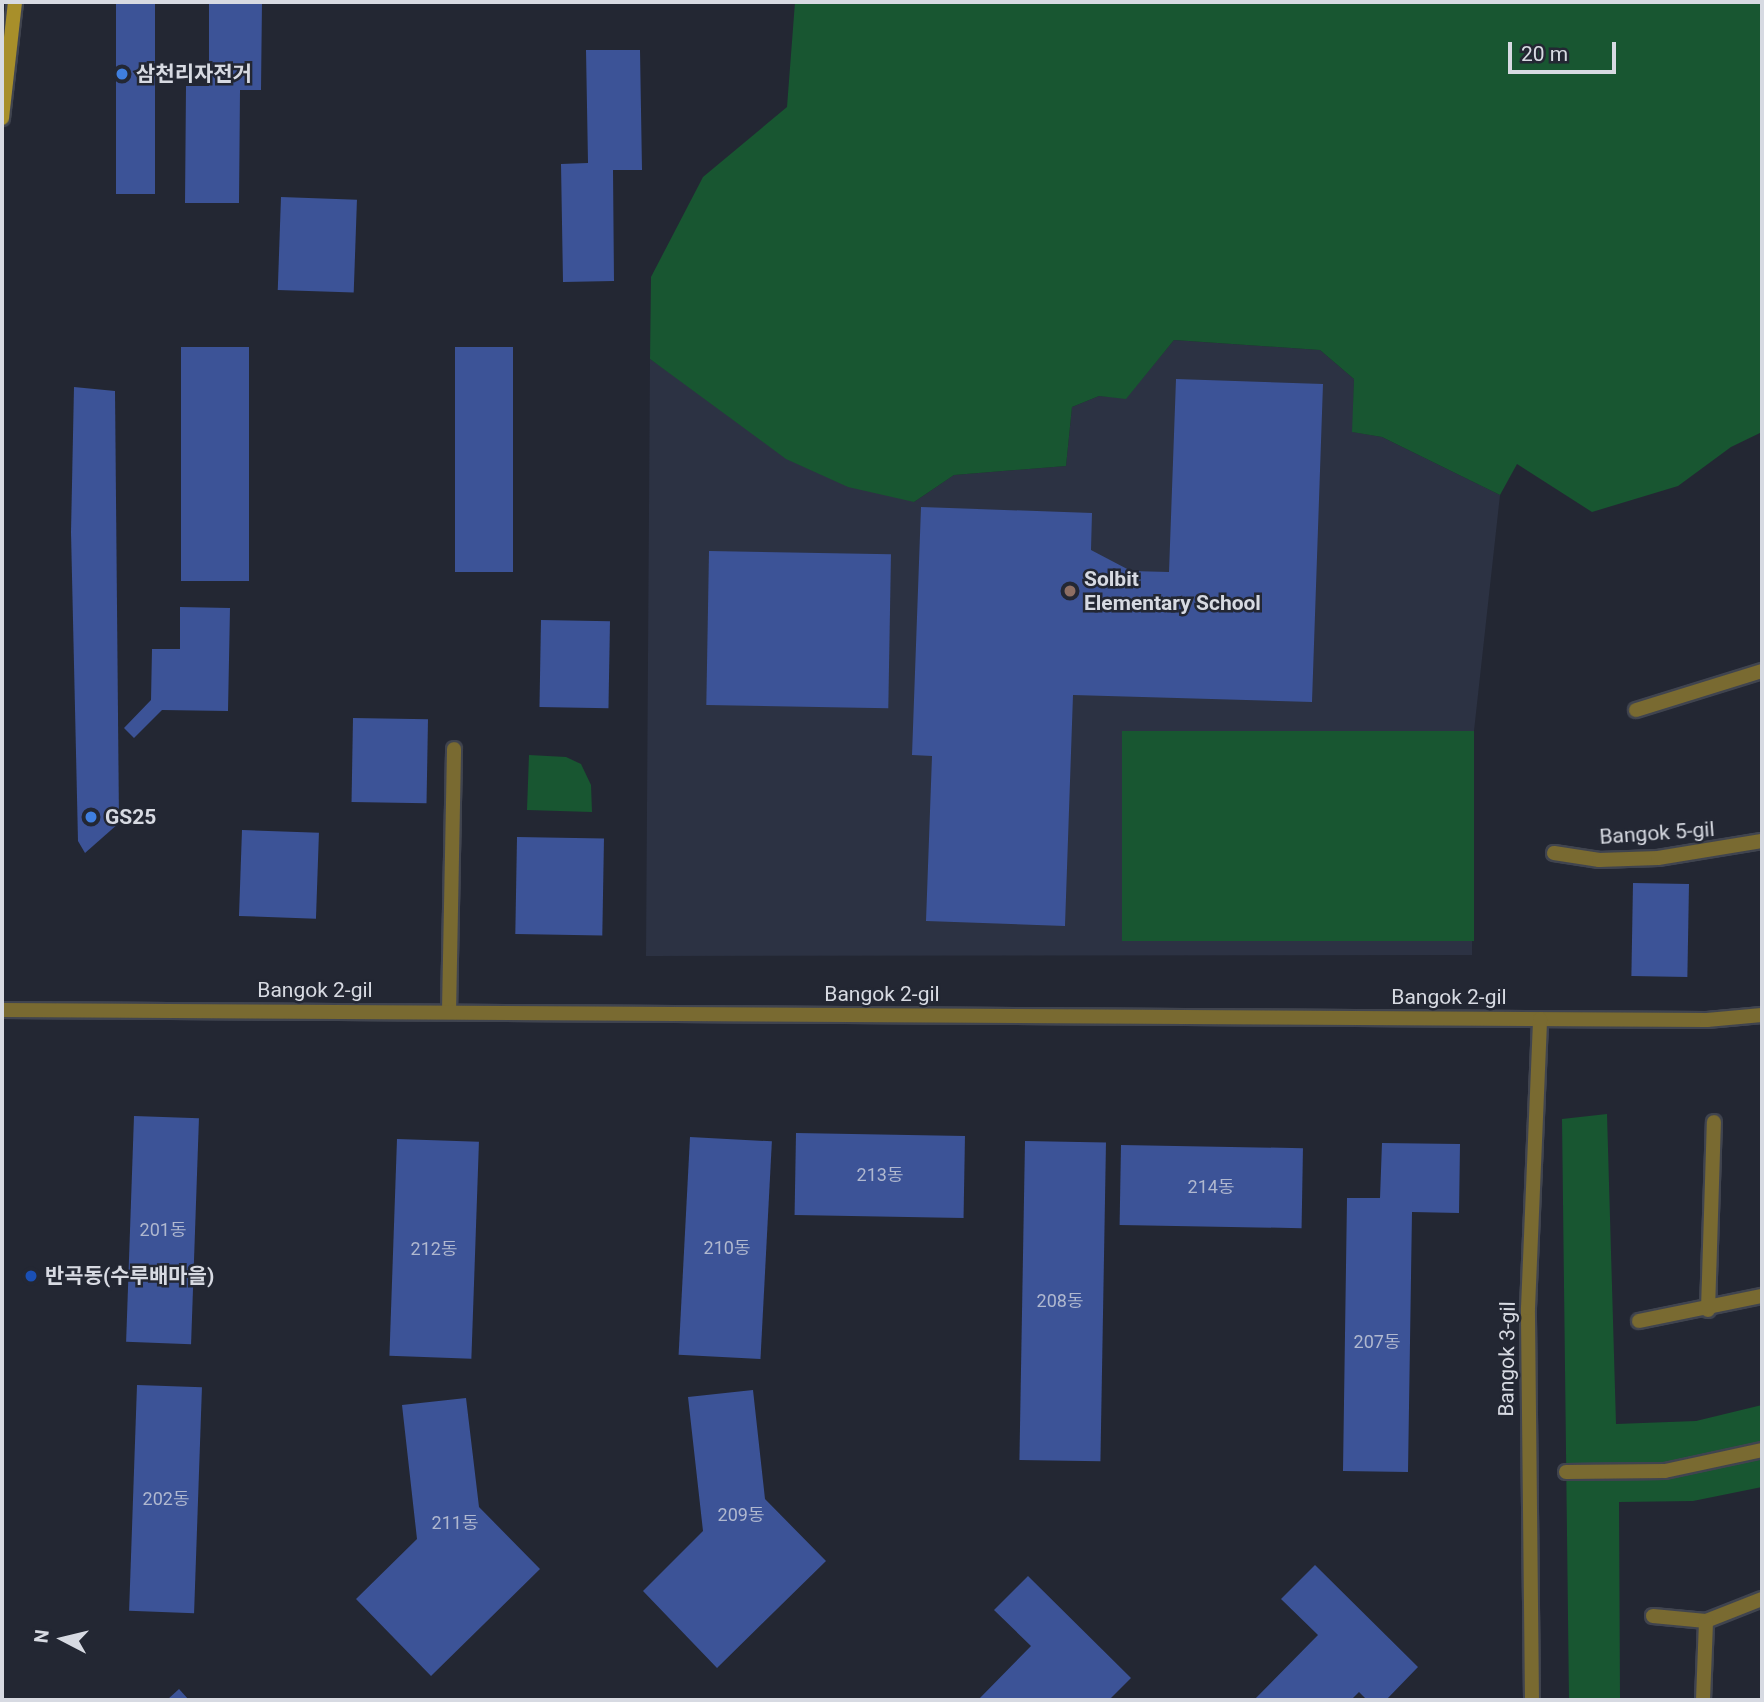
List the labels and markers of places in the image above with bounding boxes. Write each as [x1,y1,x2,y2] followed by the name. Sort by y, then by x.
[136,61,252,87] place label: 삼천리자전거
[114,66,130,82] marker: 삼천리자전거
[1084,566,1261,616] place label: Solbit Elementary School
[1062,583,1078,599] marker: Solbit Elementary School
[105,804,156,830] place label: GS25
[83,809,99,825] marker: GS25
[45,1263,214,1289] place label: 반곡동(수루배마을)
[23,1268,39,1284] marker: 반곡동(수루배마을)

